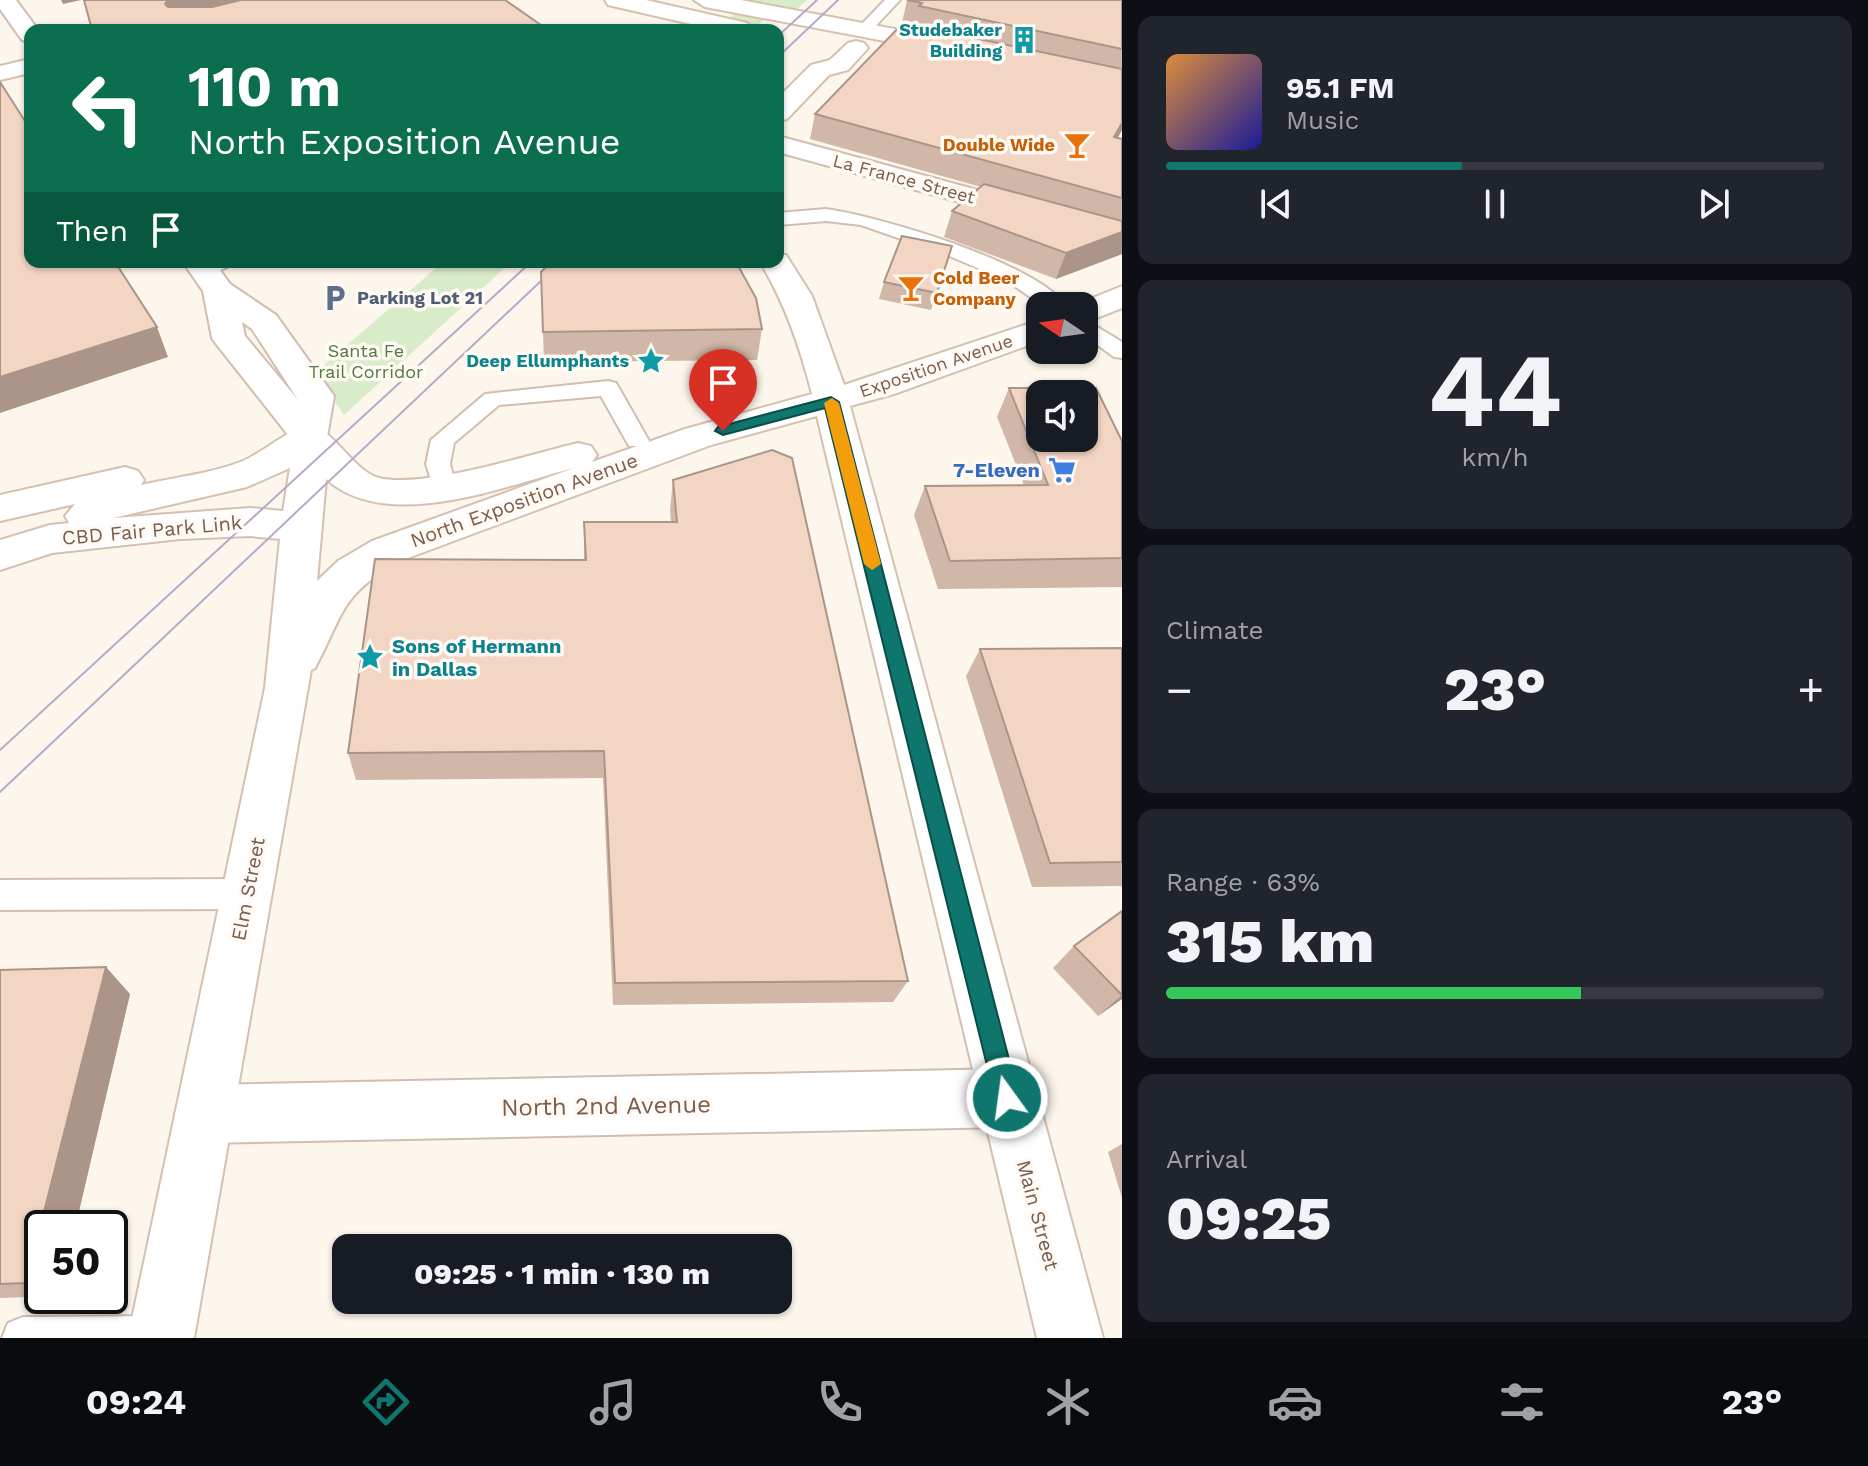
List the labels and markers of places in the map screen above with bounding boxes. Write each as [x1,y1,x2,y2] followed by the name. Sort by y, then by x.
[899,19,1003,61] place label: Studebaker Building
[1009,25,1039,55] building icon: Studebaker Building
[1062,130,1092,160] bar icon: Double Wide
[943,134,1055,155] place label: Double Wide
[933,267,1020,309] place label: Cold Beer Company
[896,273,926,303] bar icon: Cold Beer Company
[320,283,350,313] parking icon: Parking Lot 21
[357,287,483,308] place label: Parking Lot 21
[636,346,666,376] place icon: Deep Ellumphants
[689,349,757,431] pin
[466,350,629,371] place label: Deep Ellumphants
[1047,455,1077,485] supermarket icon: 7-Eleven
[953,458,1040,482] place label: 7-Eleven
[392,634,561,681] place label: Sons of Hermann in Dallas
[355,642,385,672] place icon: Sons of Hermann in Dallas

